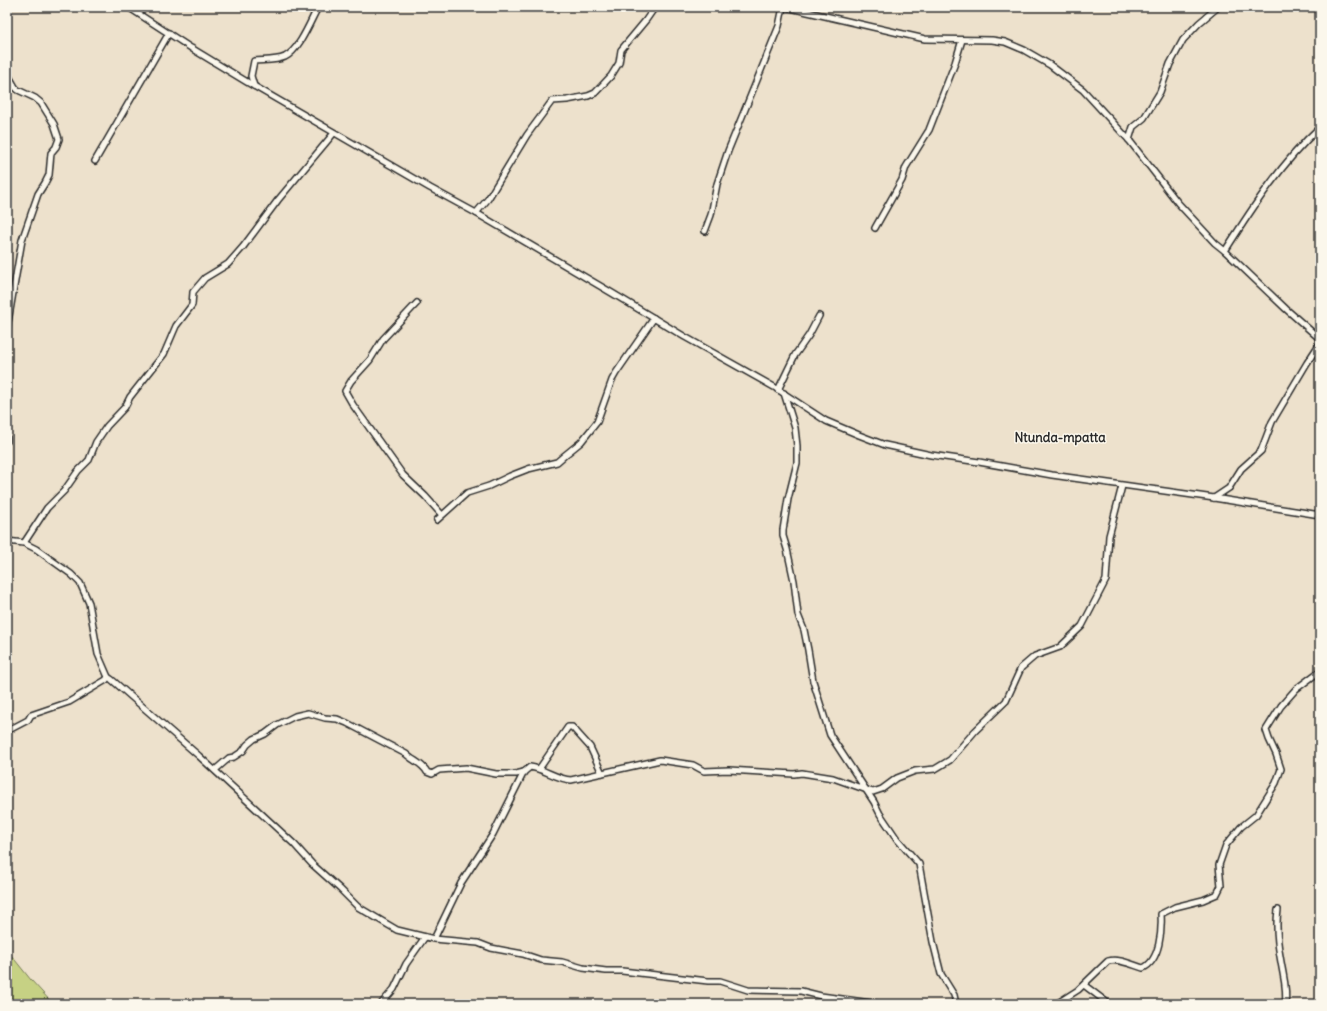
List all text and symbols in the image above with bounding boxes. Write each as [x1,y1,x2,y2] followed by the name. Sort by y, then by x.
[1014,429,1106,446] district label: Ntunda-mpatta

